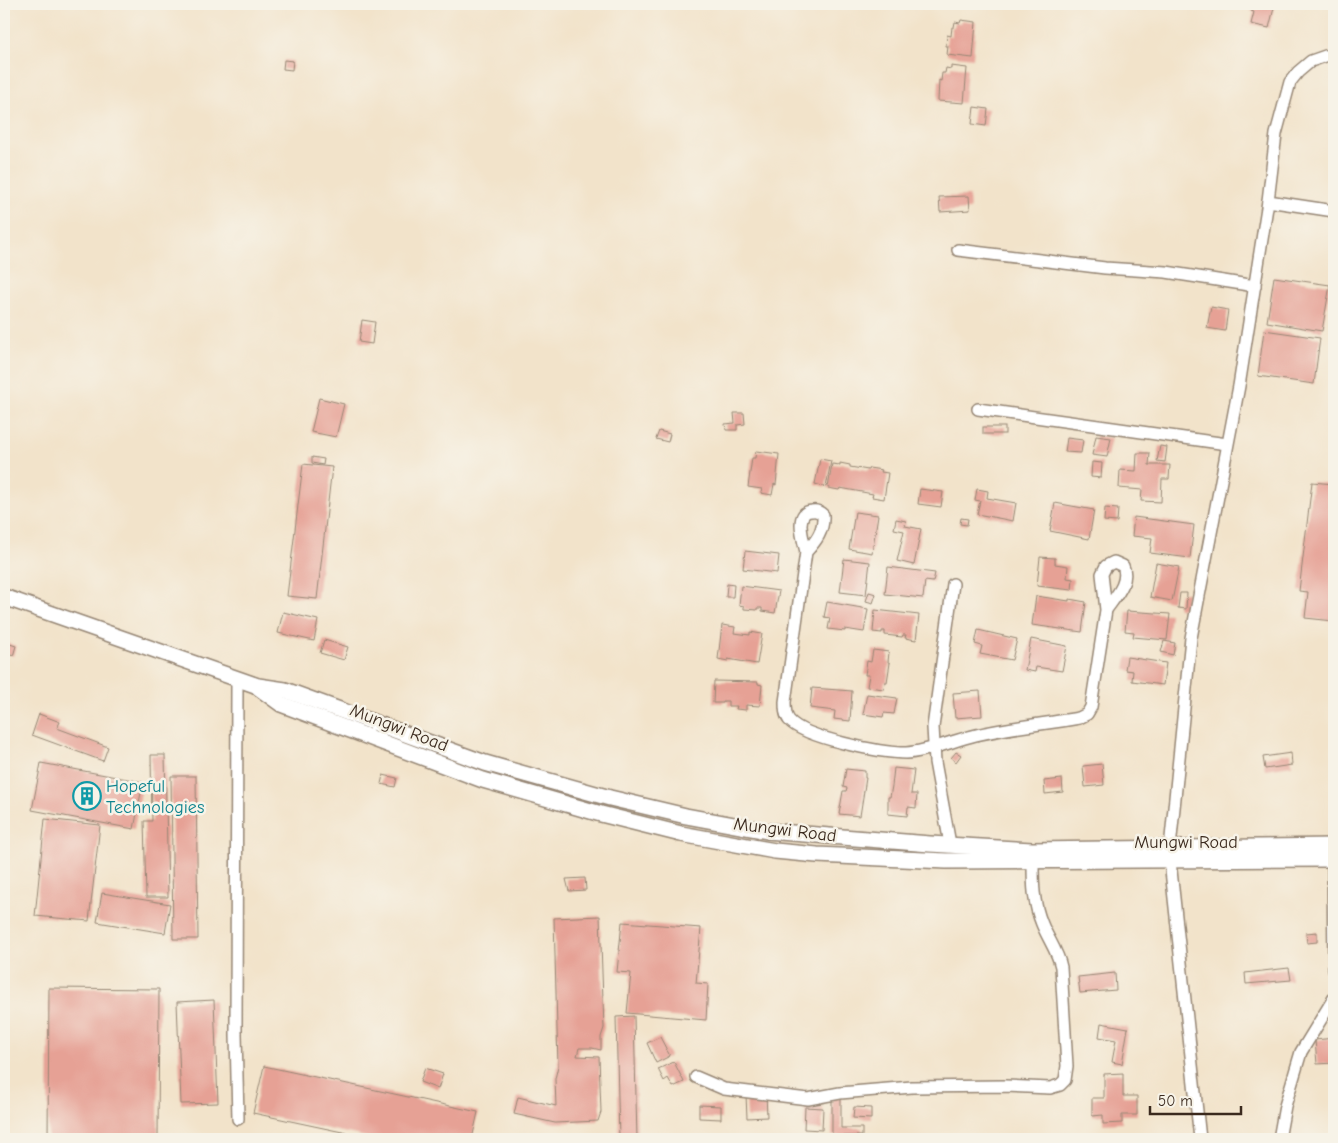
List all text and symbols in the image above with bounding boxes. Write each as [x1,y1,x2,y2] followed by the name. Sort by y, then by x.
[347,700,451,756] street label: Mungwi Road
[106,776,204,818] place label: Hopeful Technologies
[72,781,102,811] building icon: Hopeful Technologies
[732,813,838,847] street label: Mungwi Road
[1134,832,1238,853] street label: Mungwi Road
[1150,1083,1242,1115] scale bar
[1158,1092,1193,1110] text: 50 m

